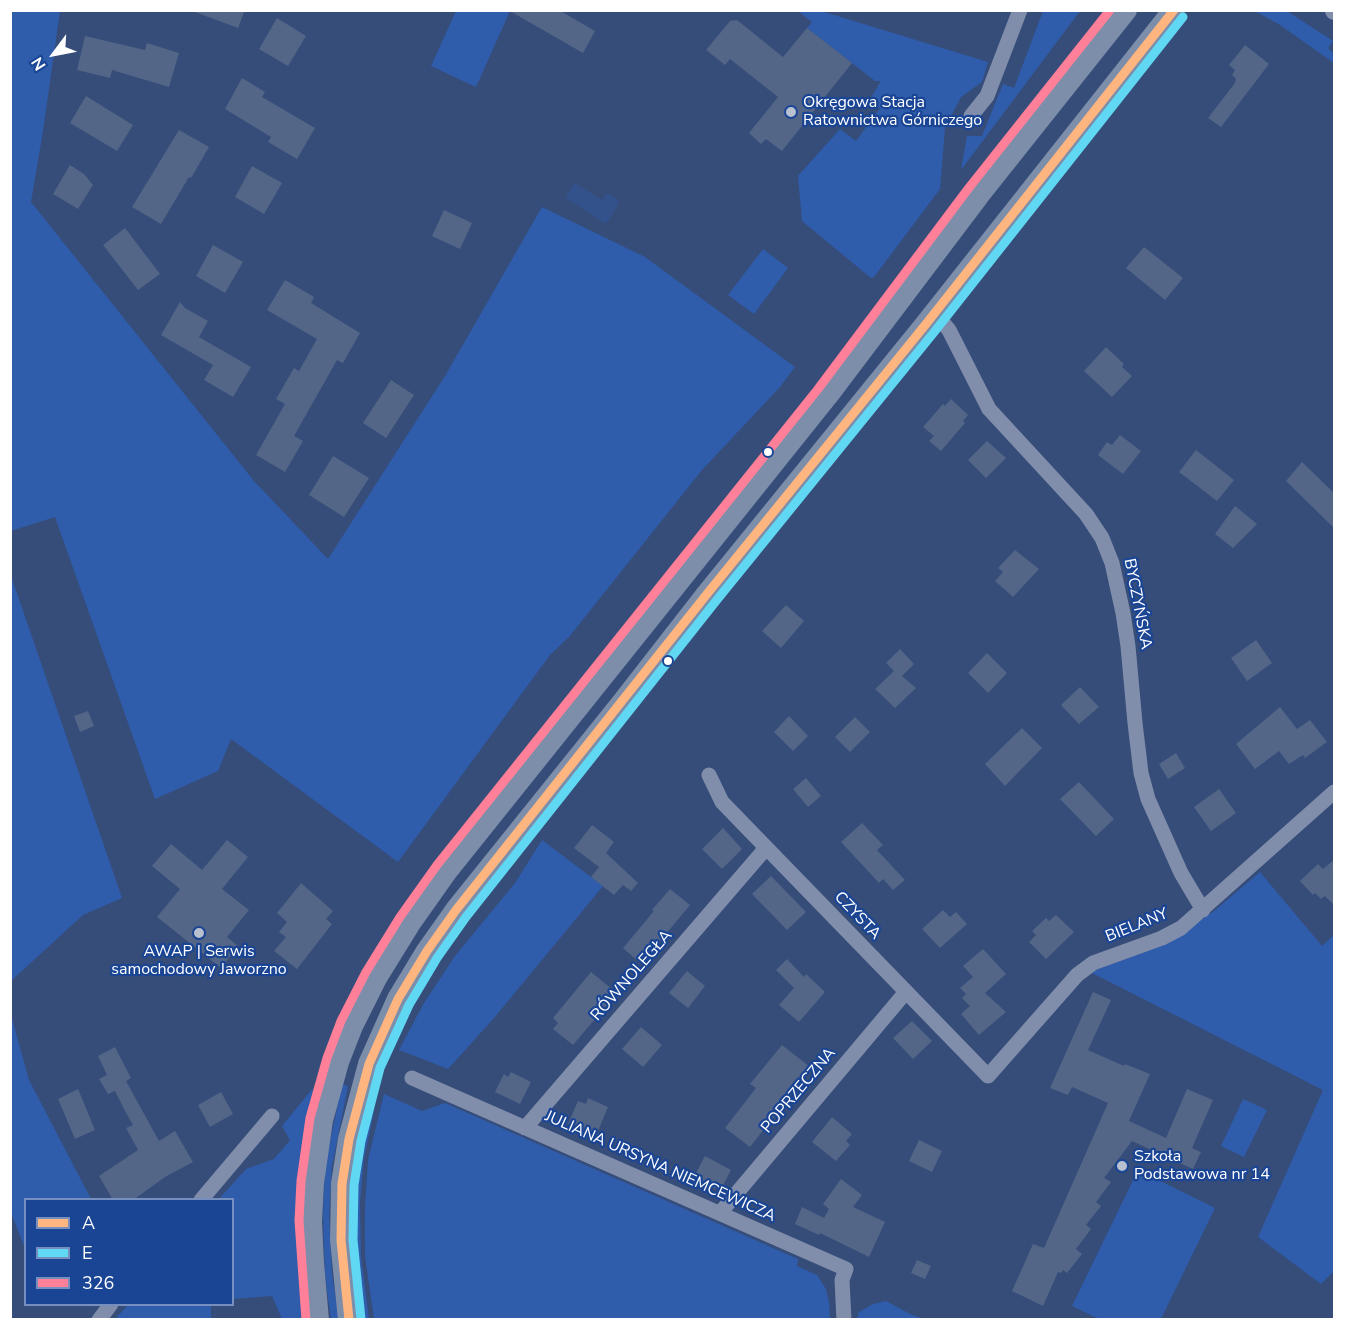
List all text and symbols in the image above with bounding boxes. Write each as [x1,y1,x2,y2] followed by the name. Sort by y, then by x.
[24,24,84,84] north arrow
[26,53,51,74] text: N
[803,93,982,131] place label: Okręgowa Stacja Ratownictwa Górniczego
[784,105,798,119] marker: Okręgowa Stacja Ratownictwa Górniczego
[762,446,774,458] unlabelled marker
[1119,557,1155,651] street label: BYCZYŃSKA
[662,655,674,667] unlabelled marker
[830,888,884,944] street label: CZYSTA
[1103,905,1171,947] street label: BIELANY
[192,926,206,940] marker: AWAP | Serwis samochodowy Jaworzno
[587,927,677,1025] street label: RÓWNOLEGŁA
[111,942,287,980] place label: AWAP | Serwis samochodowy Jaworzno
[758,1044,840,1138] street label: POPRZECZNA
[542,1107,778,1227] street label: JULIANA URSYNA NIEMCEWICZA
[1134,1147,1270,1185] place label: Szkoła Podstawowa nr 14
[1115,1159,1129,1173] marker: Szkoła Podstawowa nr 14
[24,1198,234,1306] legend
[82,1211,95,1235] text: A
[82,1241,93,1265] text: E
[82,1271,114,1295] text: 326

